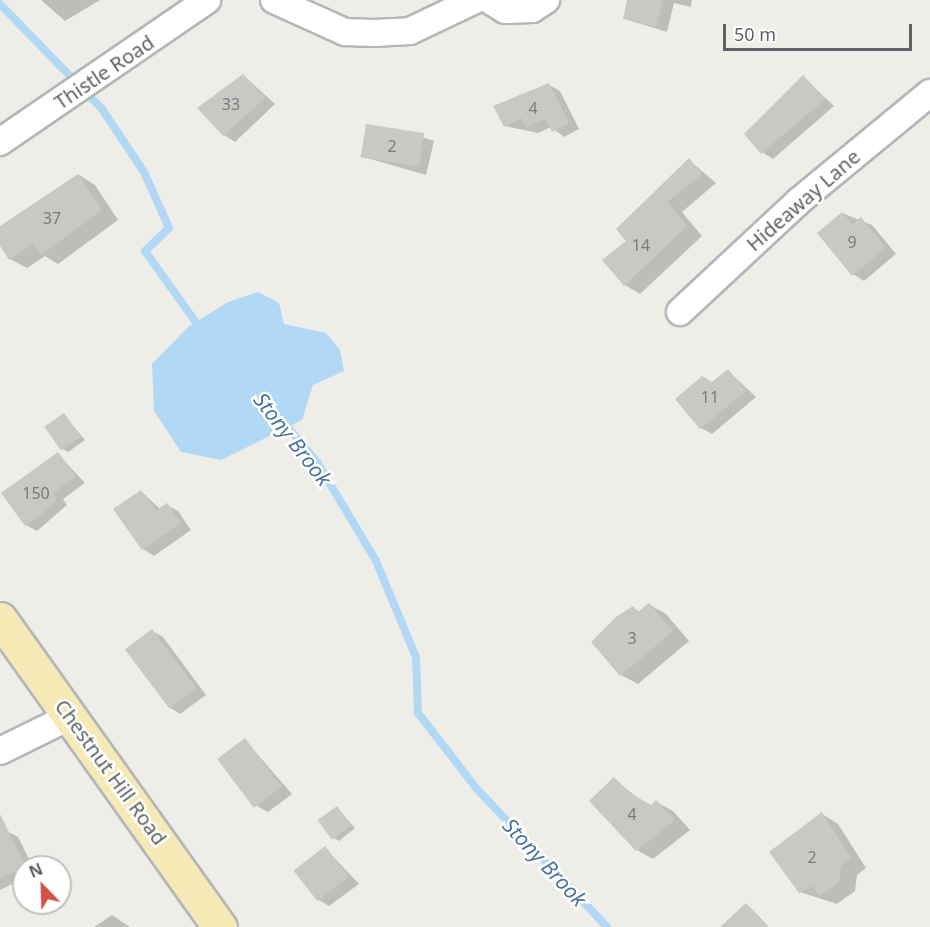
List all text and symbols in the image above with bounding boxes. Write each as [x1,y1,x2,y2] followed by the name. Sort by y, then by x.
[726,12,915,50] scale bar
[734,22,776,46] text: 50 m
[50,30,158,114] street label: Thistle Road
[222,94,240,114] house number: 33
[528,98,538,118] house number: 4
[387,136,397,156] house number: 2
[741,144,865,256] street label: Hideaway Lane
[43,208,61,228] house number: 37
[847,232,857,252] house number: 9
[632,235,650,255] house number: 14
[249,387,337,491] water label: Stony Brook
[701,387,719,407] house number: 11
[22,483,50,503] house number: 150
[627,628,637,648] house number: 3
[50,695,172,849] street label: Chestnut Hill Road
[627,804,637,824] house number: 4
[498,813,592,911] water label: Stony Brook
[807,847,817,867] house number: 2
[12,855,72,915] north arrow
[25,858,46,883] text: N

